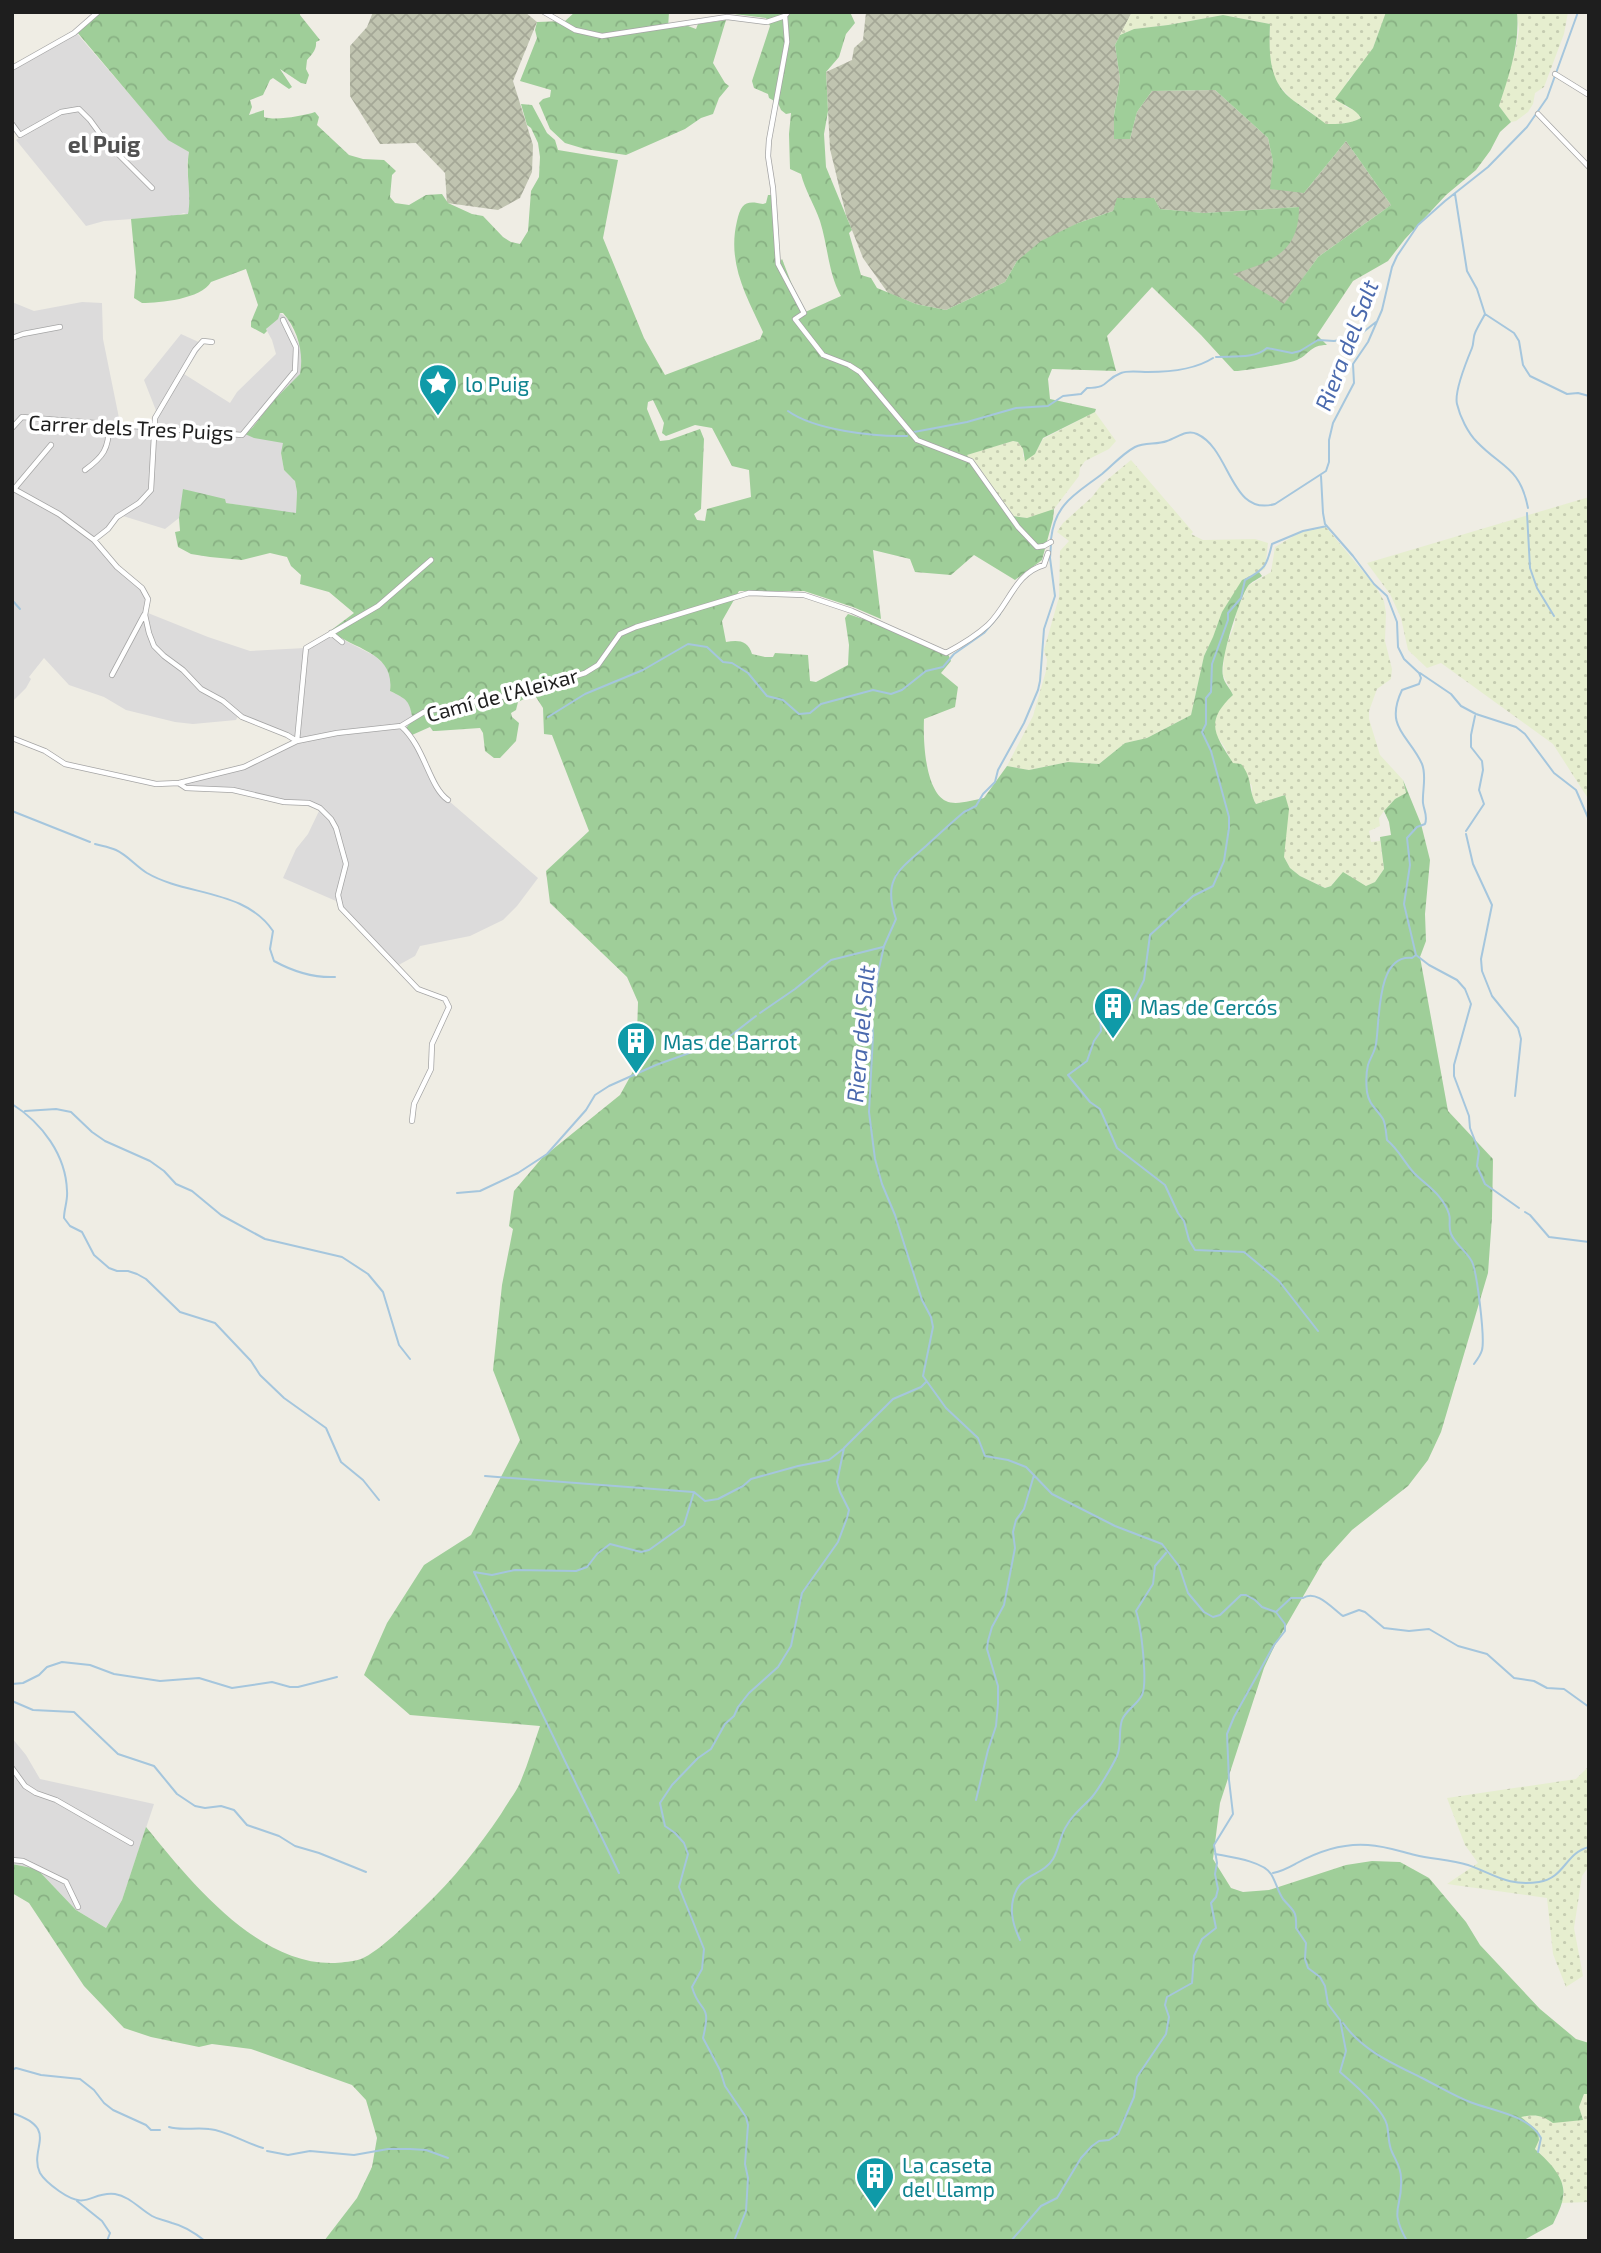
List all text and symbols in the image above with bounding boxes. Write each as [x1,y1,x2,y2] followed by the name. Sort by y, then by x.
[68,130,141,158] district label: el Puig
[1308,275,1384,414] water label: Riera del Salt
[417,362,459,417] place icon: lo Puig
[465,371,529,396] place label: lo Puig
[28,409,234,445] street label: Carrer dels Tres Puigs
[423,662,581,726] street label: Camí de l'Aleixar
[840,964,880,1104] water label: Riera del Salt
[1092,985,1134,1040] building icon: Mas de Cercós
[1140,994,1277,1019] place label: Mas de Cercós
[615,1020,657,1075] building icon: Mas de Barrot
[663,1029,797,1054] place label: Mas de Barrot
[902,2152,995,2201] place label: La caseta del Llamp
[854,2155,896,2210] building icon: La caseta del Llamp

